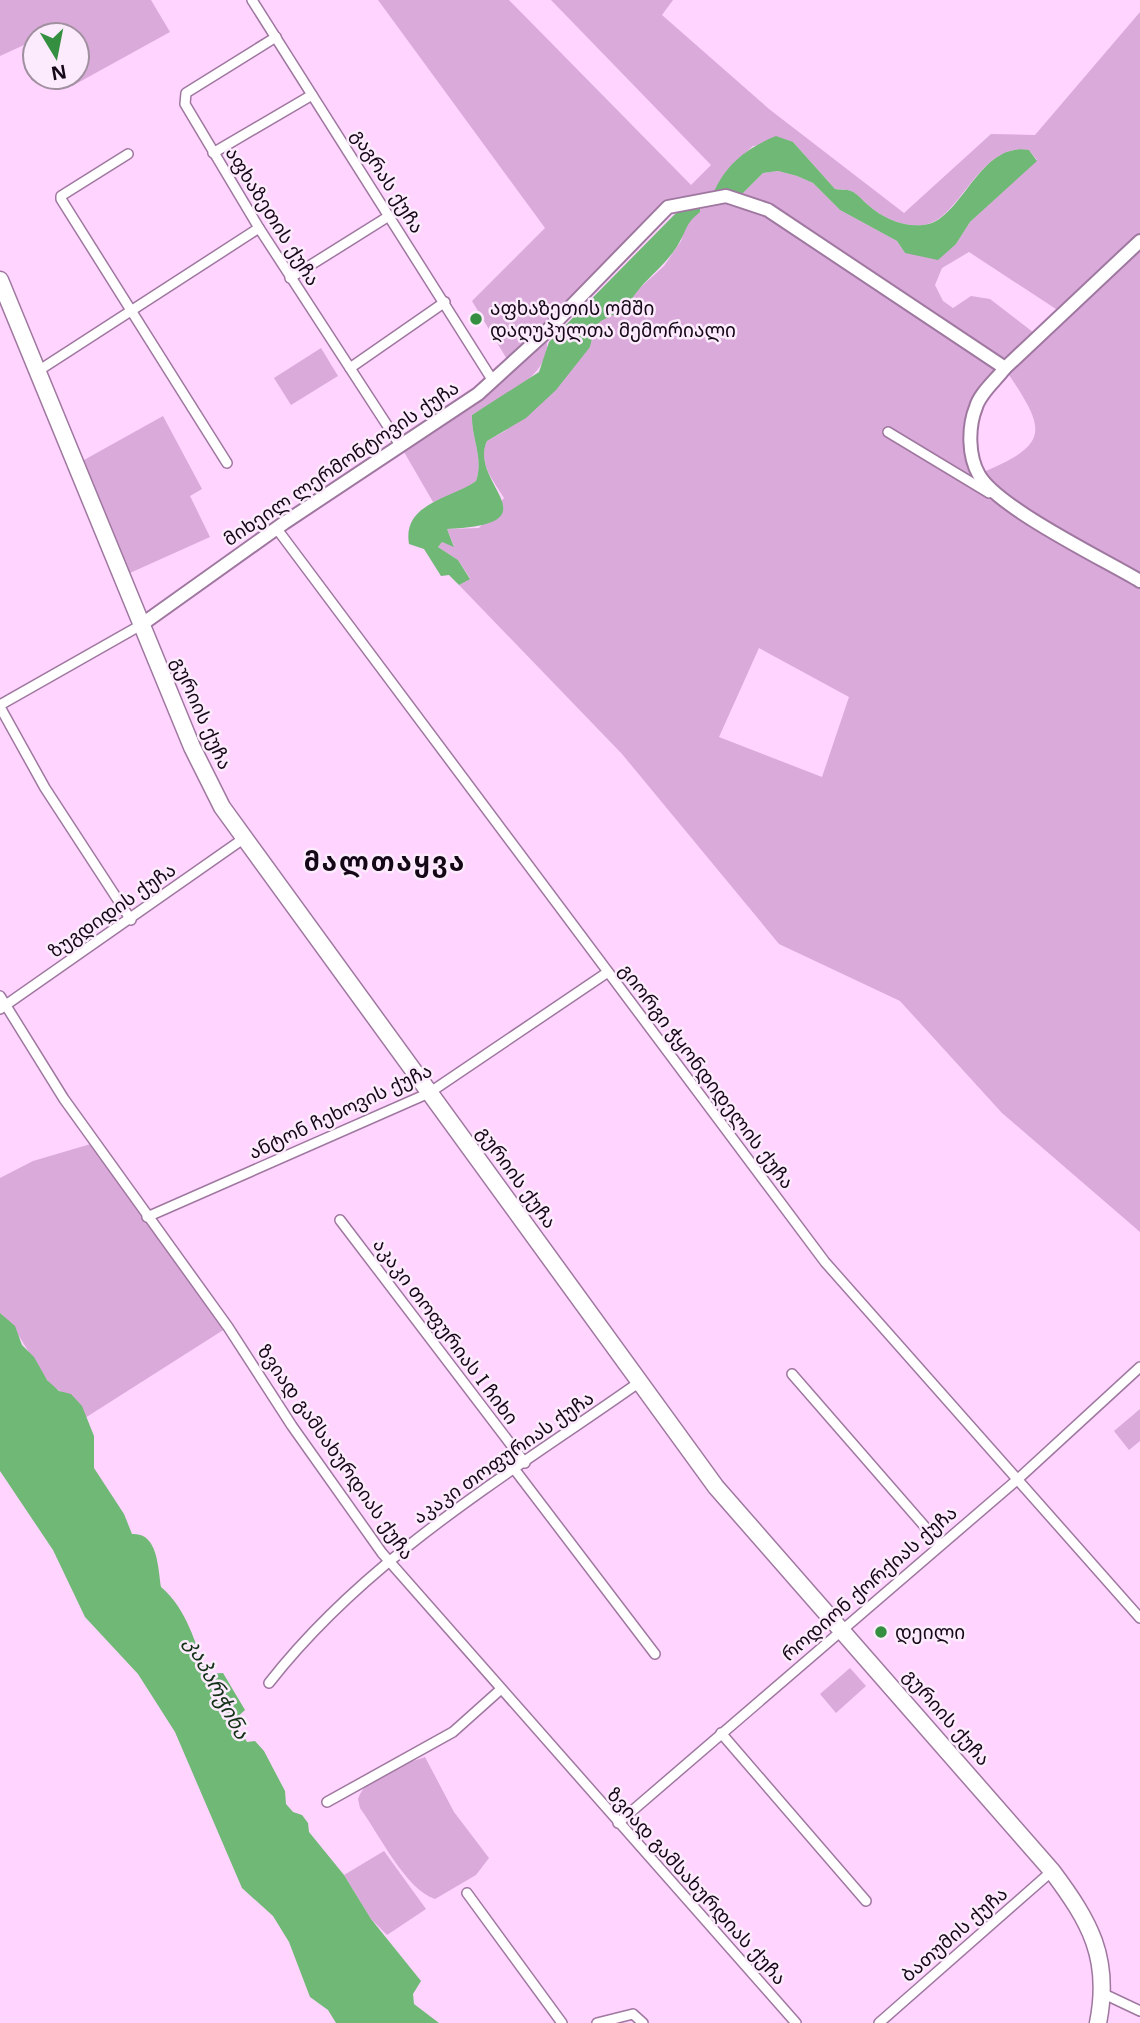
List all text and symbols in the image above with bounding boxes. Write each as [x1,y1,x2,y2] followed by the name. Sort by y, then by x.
[21,21,91,91] north arrow
[49,59,69,87] text: N
[346,124,430,238] street label: გაგრას ქუჩა
[220,141,326,291] street label: აფხაზეთის ქუჩა
[490,295,736,343] place label: აფხაზეთის ომში დაღუპულთა მემორიალი
[468,311,484,327] marker: აფხაზეთის ომში დაღუპულთა მემორიალი
[218,374,464,552] street label: მიხეილ ლერმონტოვის ქუჩა
[166,653,238,773] street label: გურიის ქუჩა
[304,843,466,879] district label: მალთაყვა
[43,856,181,964] street label: ზუგდიდის ქუჩა
[614,958,800,1194] street label: გიორგი ჭყონდიდელის ქუჩა
[244,1057,436,1165] street label: ანტონ ჩეხოვის ქუჩა
[471,1121,563,1233] street label: გურიის ქუჩა
[367,1233,525,1429] street label: აკაკი თოფურიას I ჩიხი
[252,1339,420,1565] street label: ზვიად გამსახურდიას ქუჩა
[407,1385,599,1529] street label: აკაკი თოფურიას ქუჩა
[776,1499,962,1667] street label: როდიონ ქორქიას ქუჩა
[895,1619,965,1645] place label: დეილი
[873,1624,889,1640] marker: დეილი
[179,1631,257,1744] water label: კაპარჭინა
[898,1663,996,1771] street label: გურიის ქუჩა
[601,1782,793,1990] street label: ზვიად გამსახურდიას ქუჩა
[895,1880,1013,1988] street label: ბათუმის ქუჩა

